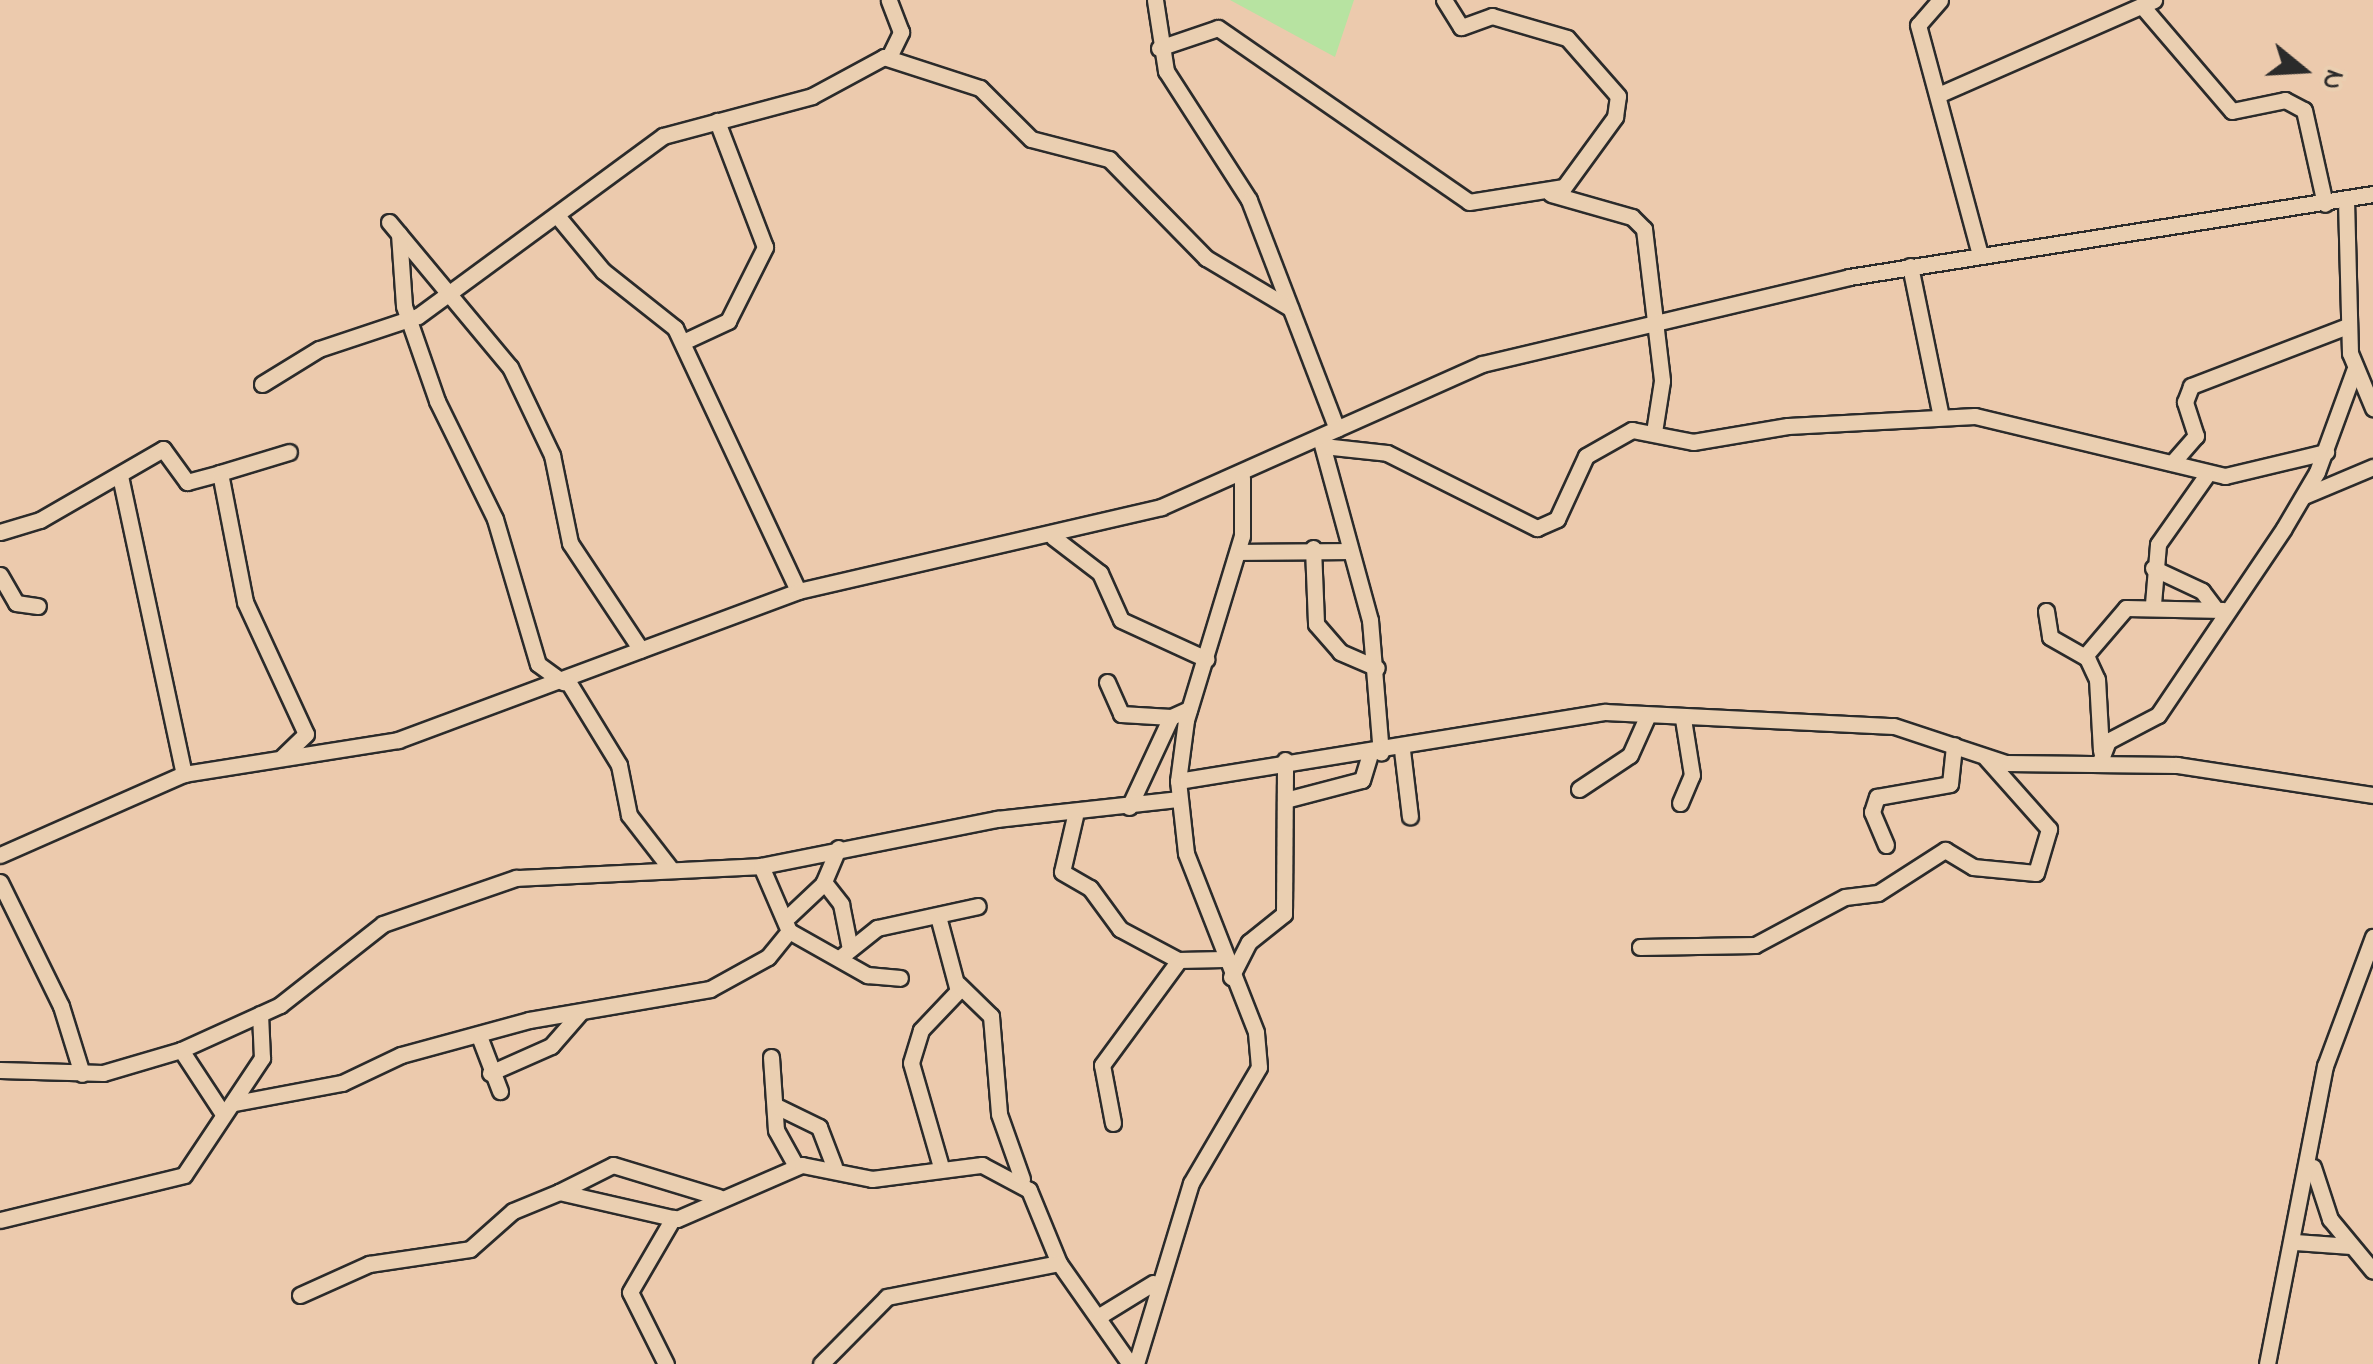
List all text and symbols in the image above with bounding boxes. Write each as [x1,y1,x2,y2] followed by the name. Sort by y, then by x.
[2253,20,2353,120] north arrow
[2310,64,2354,95] text: N

